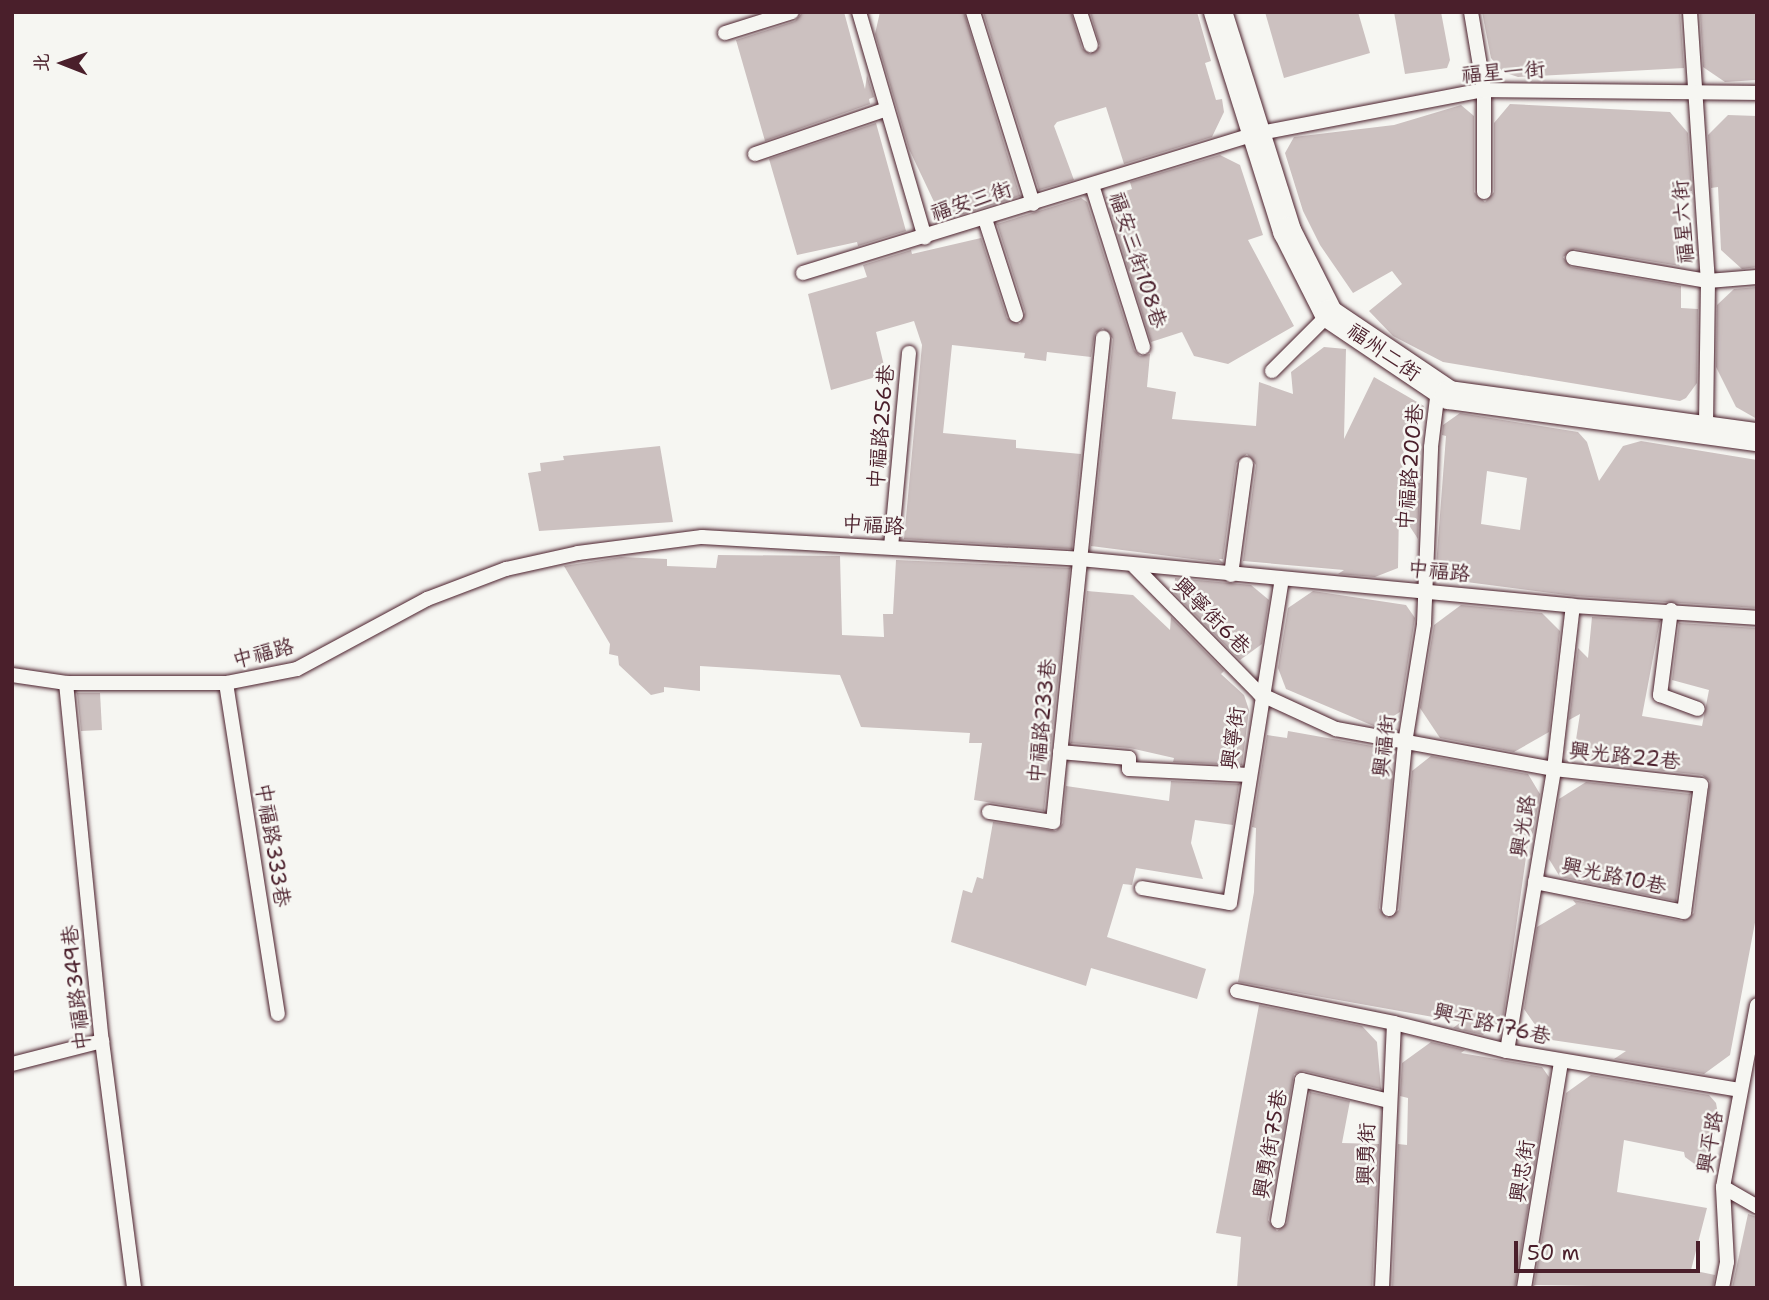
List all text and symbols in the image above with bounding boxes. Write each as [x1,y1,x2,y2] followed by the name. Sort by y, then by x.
[28,28,98,98] north arrow
[29,53,54,72] text: 北
[1460,57,1546,87] street label: 福星一街
[927,176,1015,226] street label: 福安三街
[1668,179,1698,265] street label: 福星六街
[1104,188,1172,332] street label: 福安三街108巷
[1342,318,1426,386] street label: 福州二街
[863,363,899,491] street label: 中福路256巷
[1392,403,1428,531] street label: 中福路200巷
[841,511,905,539] street label: 中福路
[1406,555,1472,587] street label: 中福路
[1168,572,1256,660] street label: 興寧街6巷
[229,633,297,673] street label: 中福路
[1023,657,1061,785] street label: 中福路233巷
[1216,705,1250,771] street label: 興寧街
[1368,713,1400,779] street label: 興福街
[1568,738,1682,774] street label: 興光路22巷
[251,781,295,909] street label: 中福路333巷
[1506,793,1540,859] street label: 興光路
[1559,853,1669,899] street label: 興光路10巷
[57,924,95,1052] street label: 中福路349巷
[1431,998,1553,1050] street label: 興平路176巷
[1248,1087,1292,1201] street label: 興勇街75巷
[1692,1109,1728,1175] street label: 興平路
[1352,1122,1380,1186] street label: 興勇街
[1505,1138,1539,1204] street label: 興忠街
[1517,1226,1702,1270] scale bar
[1527,1239,1580,1267] text: 50 m

